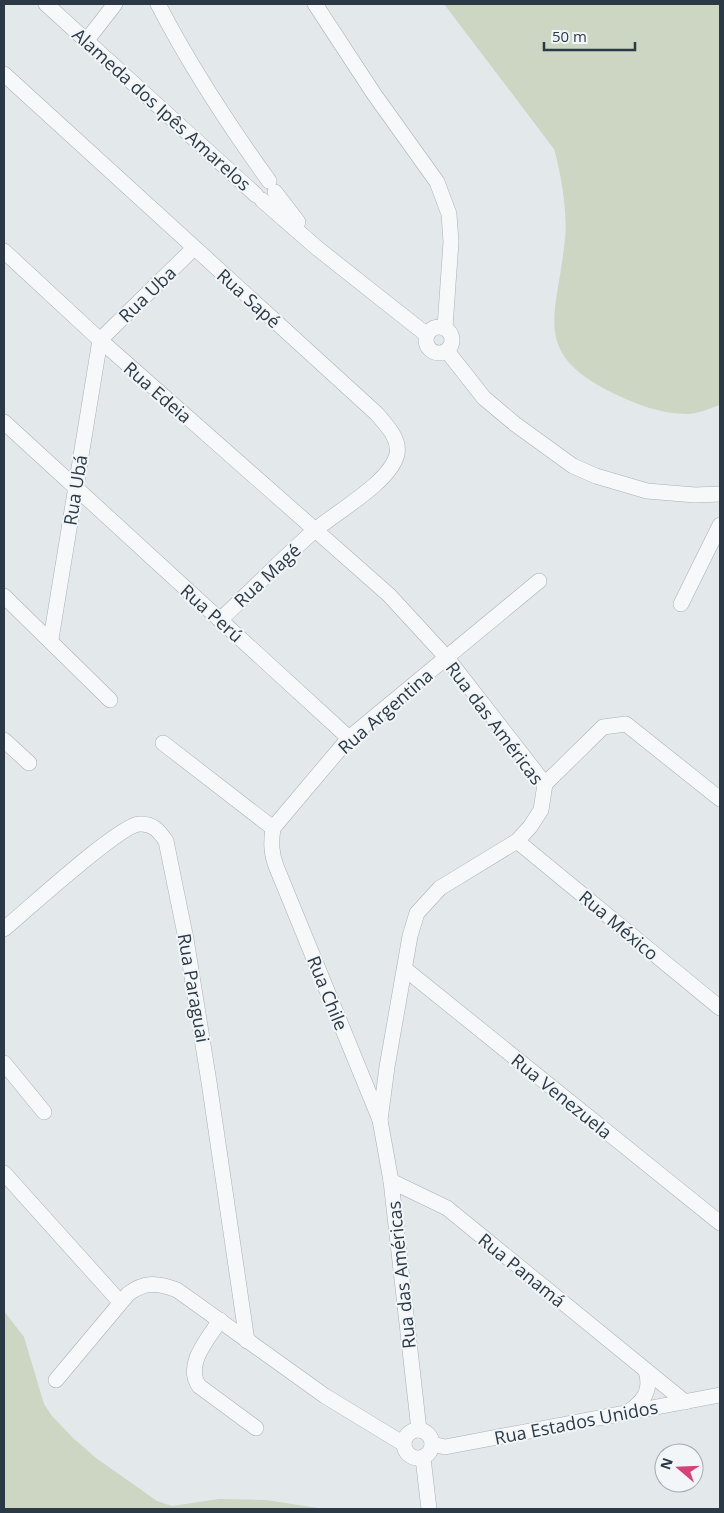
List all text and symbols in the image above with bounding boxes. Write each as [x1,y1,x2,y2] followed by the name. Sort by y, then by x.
[544,20,635,52] scale bar
[68,22,256,196] street label: Alameda dos Ipês Amarelos
[552,26,587,46] text: 50 m
[113,261,181,327] street label: Rua Uba
[212,263,286,333] street label: Rua Sapé
[119,356,197,428] street label: Rua Edeia
[58,453,92,527] street label: Rua Ubá
[228,538,306,612] street label: Rua Magé
[176,579,248,647] street label: Rua Perú
[441,657,549,789] street label: Rua das Américas
[332,663,438,759] street label: Rua Argentina
[574,885,664,965] street label: Rua México
[173,932,215,1044] street label: Rua Paraguai
[302,952,354,1034] street label: Rua Chile
[507,1048,617,1144] street label: Rua Venezuela
[381,1200,421,1350] street label: Rua das Américas
[474,1228,570,1312] street label: Rua Panamá
[492,1394,660,1450] street label: Rua Estados Unidos
[654,1443,704,1493] north arrow
[655,1455,677,1472] text: N

